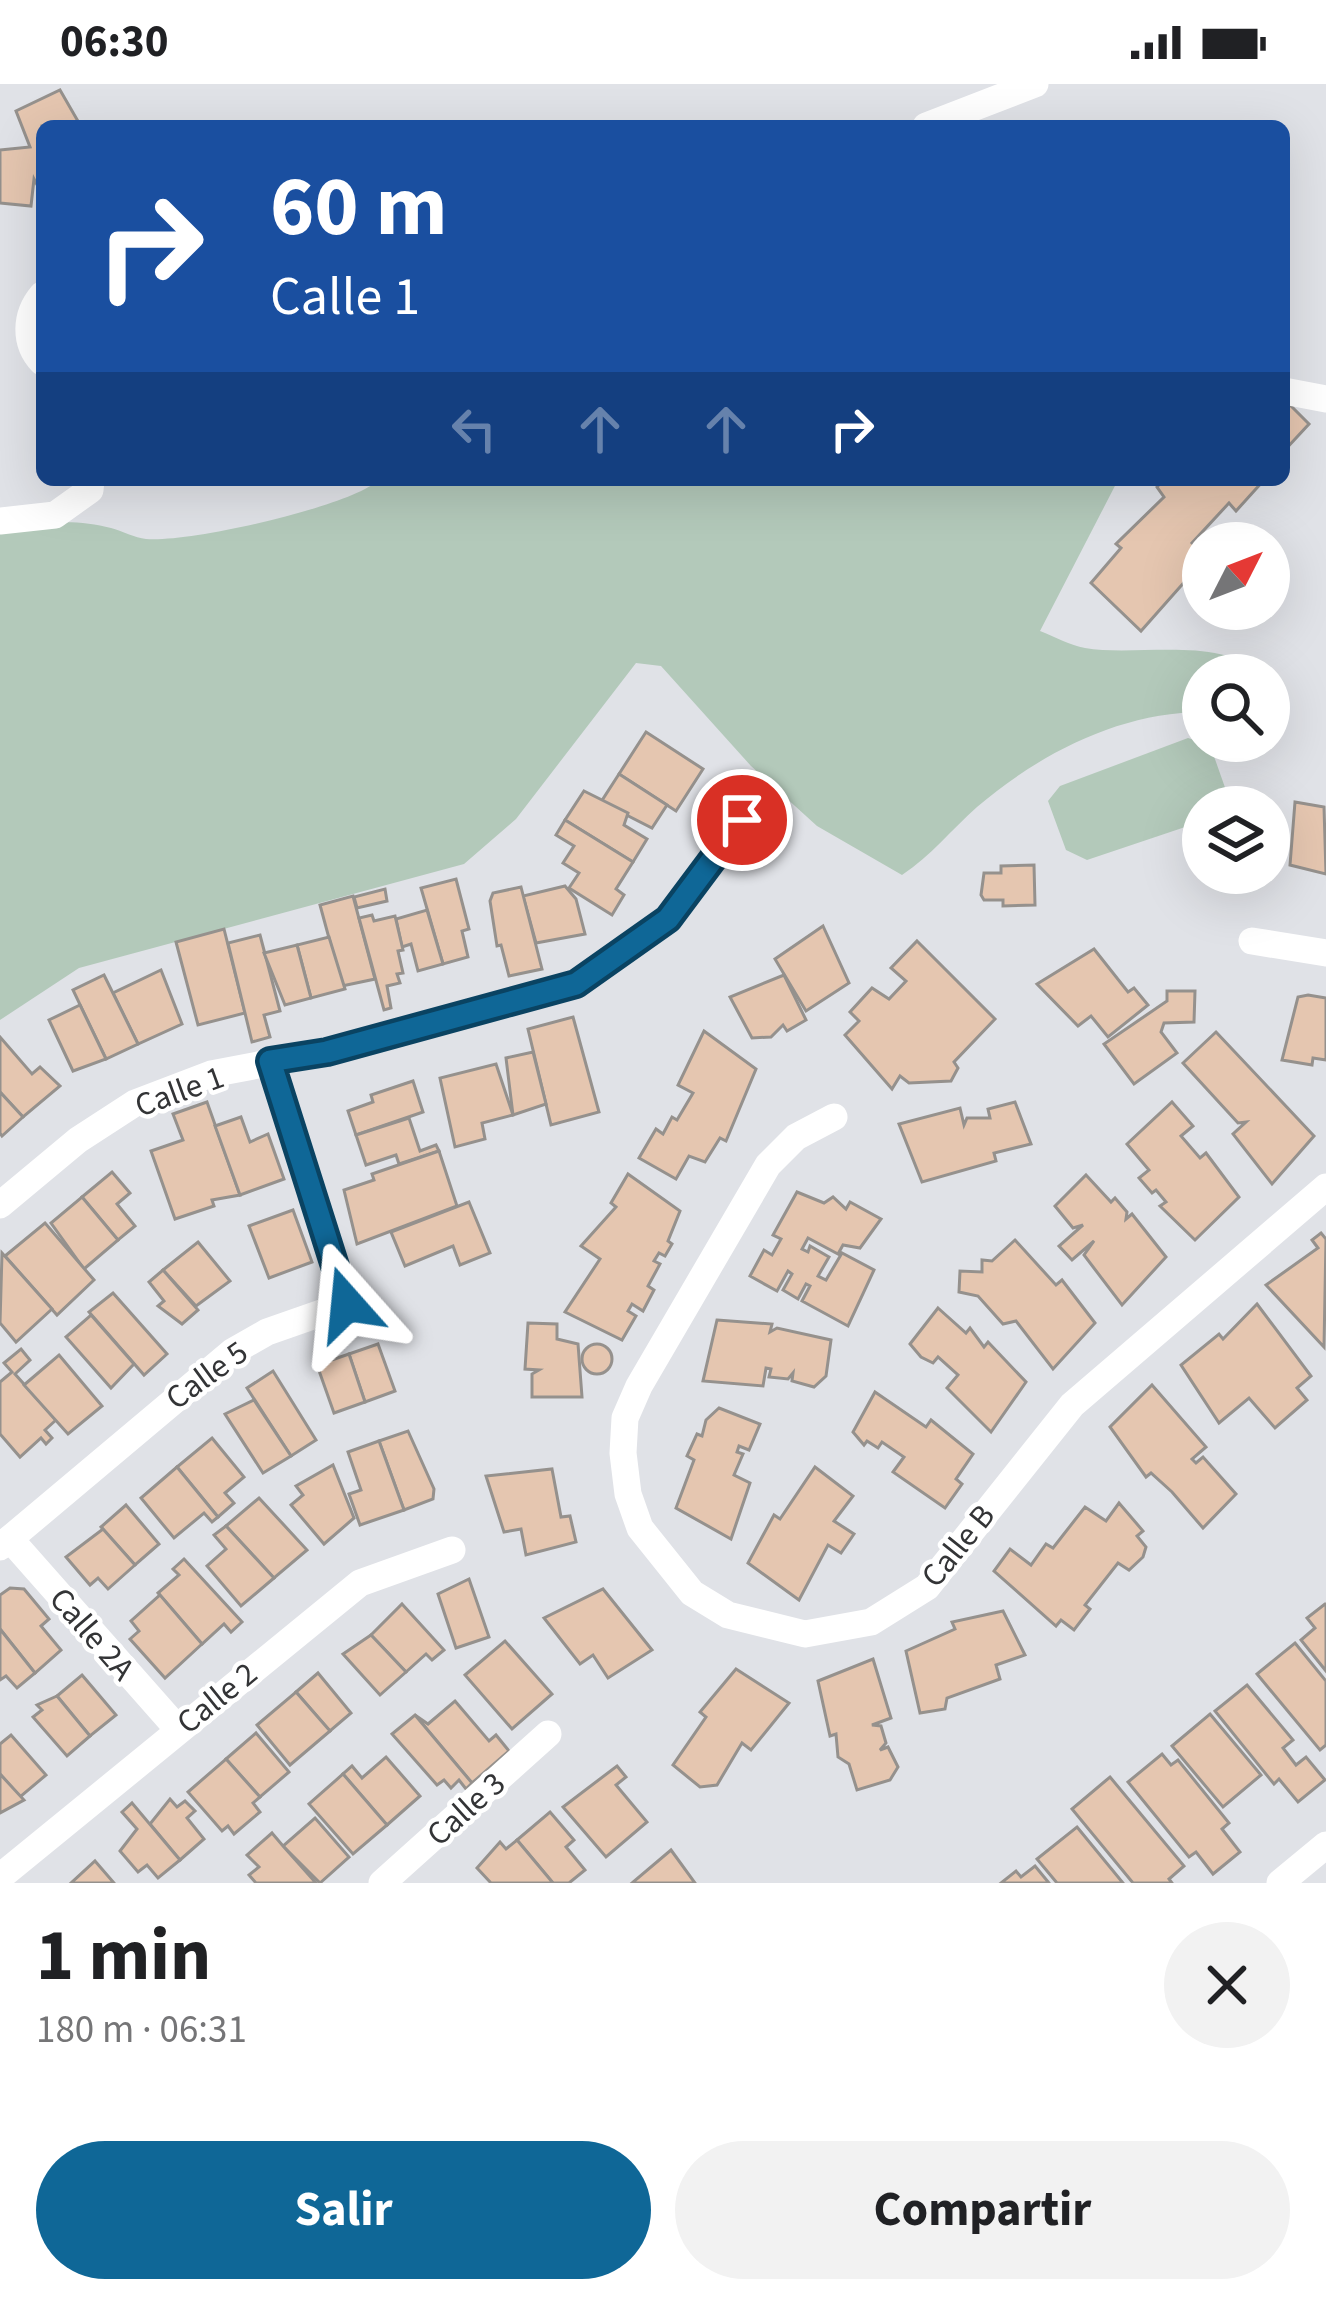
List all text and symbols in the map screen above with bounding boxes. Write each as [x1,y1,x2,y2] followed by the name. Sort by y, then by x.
[60,10,169,74] text: 06:30
[270,148,448,268] text: 60 m
[72,168,228,324] icon: right
[270,259,420,336] text: Calle 1
[441,396,507,462] icon: left
[567,396,633,462] icon: ahead
[693,396,759,462] icon: ahead
[819,396,885,462] icon: right
[1182,522,1290,630] north arrow
[1182,522,1290,894] map controls
[1182,654,1290,762] button: search
[691,769,793,871] pin
[1182,786,1290,894] button: layers
[709,787,775,853] icon: arrive
[128,1054,231,1129] street label: Calle 1
[284,1241,410,1367] position arrow
[156,1329,258,1421] street label: Calle 5
[910,1494,1006,1598] street label: Calle B
[38,1577,146,1691] street label: Calle 2A
[167,1651,267,1745] street label: Calle 2
[416,1761,516,1857] street label: Calle 3
[36,1905,211,2008] text: 1 min
[1164,1922,1290,2048] button: close
[36,2002,247,2058] text: 180 m · 06:31
[36,2141,651,2279] button: Salir
[675,2141,1290,2279] button: Compartir

